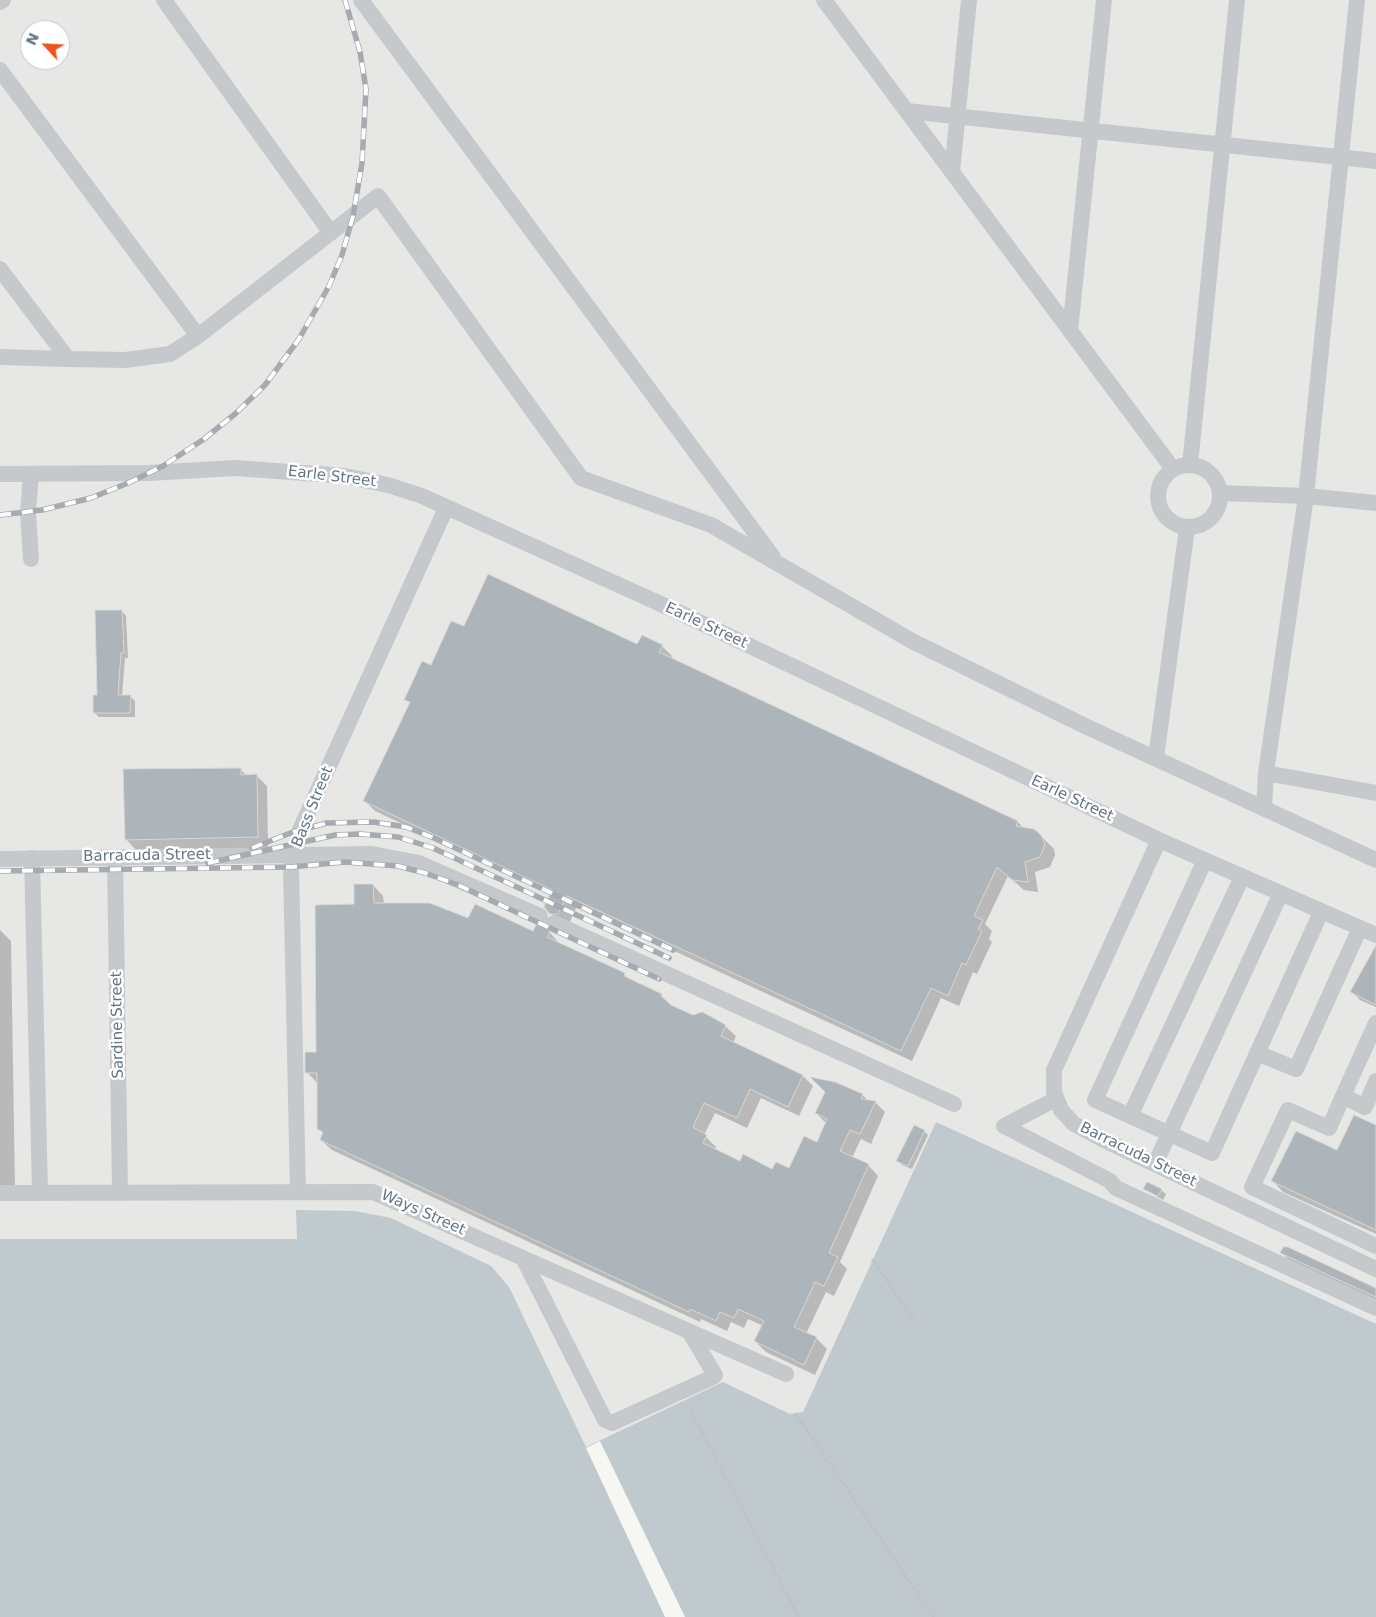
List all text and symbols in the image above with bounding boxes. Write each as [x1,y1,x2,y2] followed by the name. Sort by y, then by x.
[20,20,70,70] north arrow
[23,30,42,48] text: N
[287,463,377,491] street label: Earle Street
[662,599,750,653] street label: Earle Street
[289,764,337,850] street label: Bass Street
[1028,772,1116,826] street label: Earle Street
[83,846,211,866] street label: Barracuda Street
[108,971,128,1079] street label: Sardine Street
[1077,1119,1199,1191] street label: Barracuda Street
[378,1186,468,1240] street label: Ways Street

